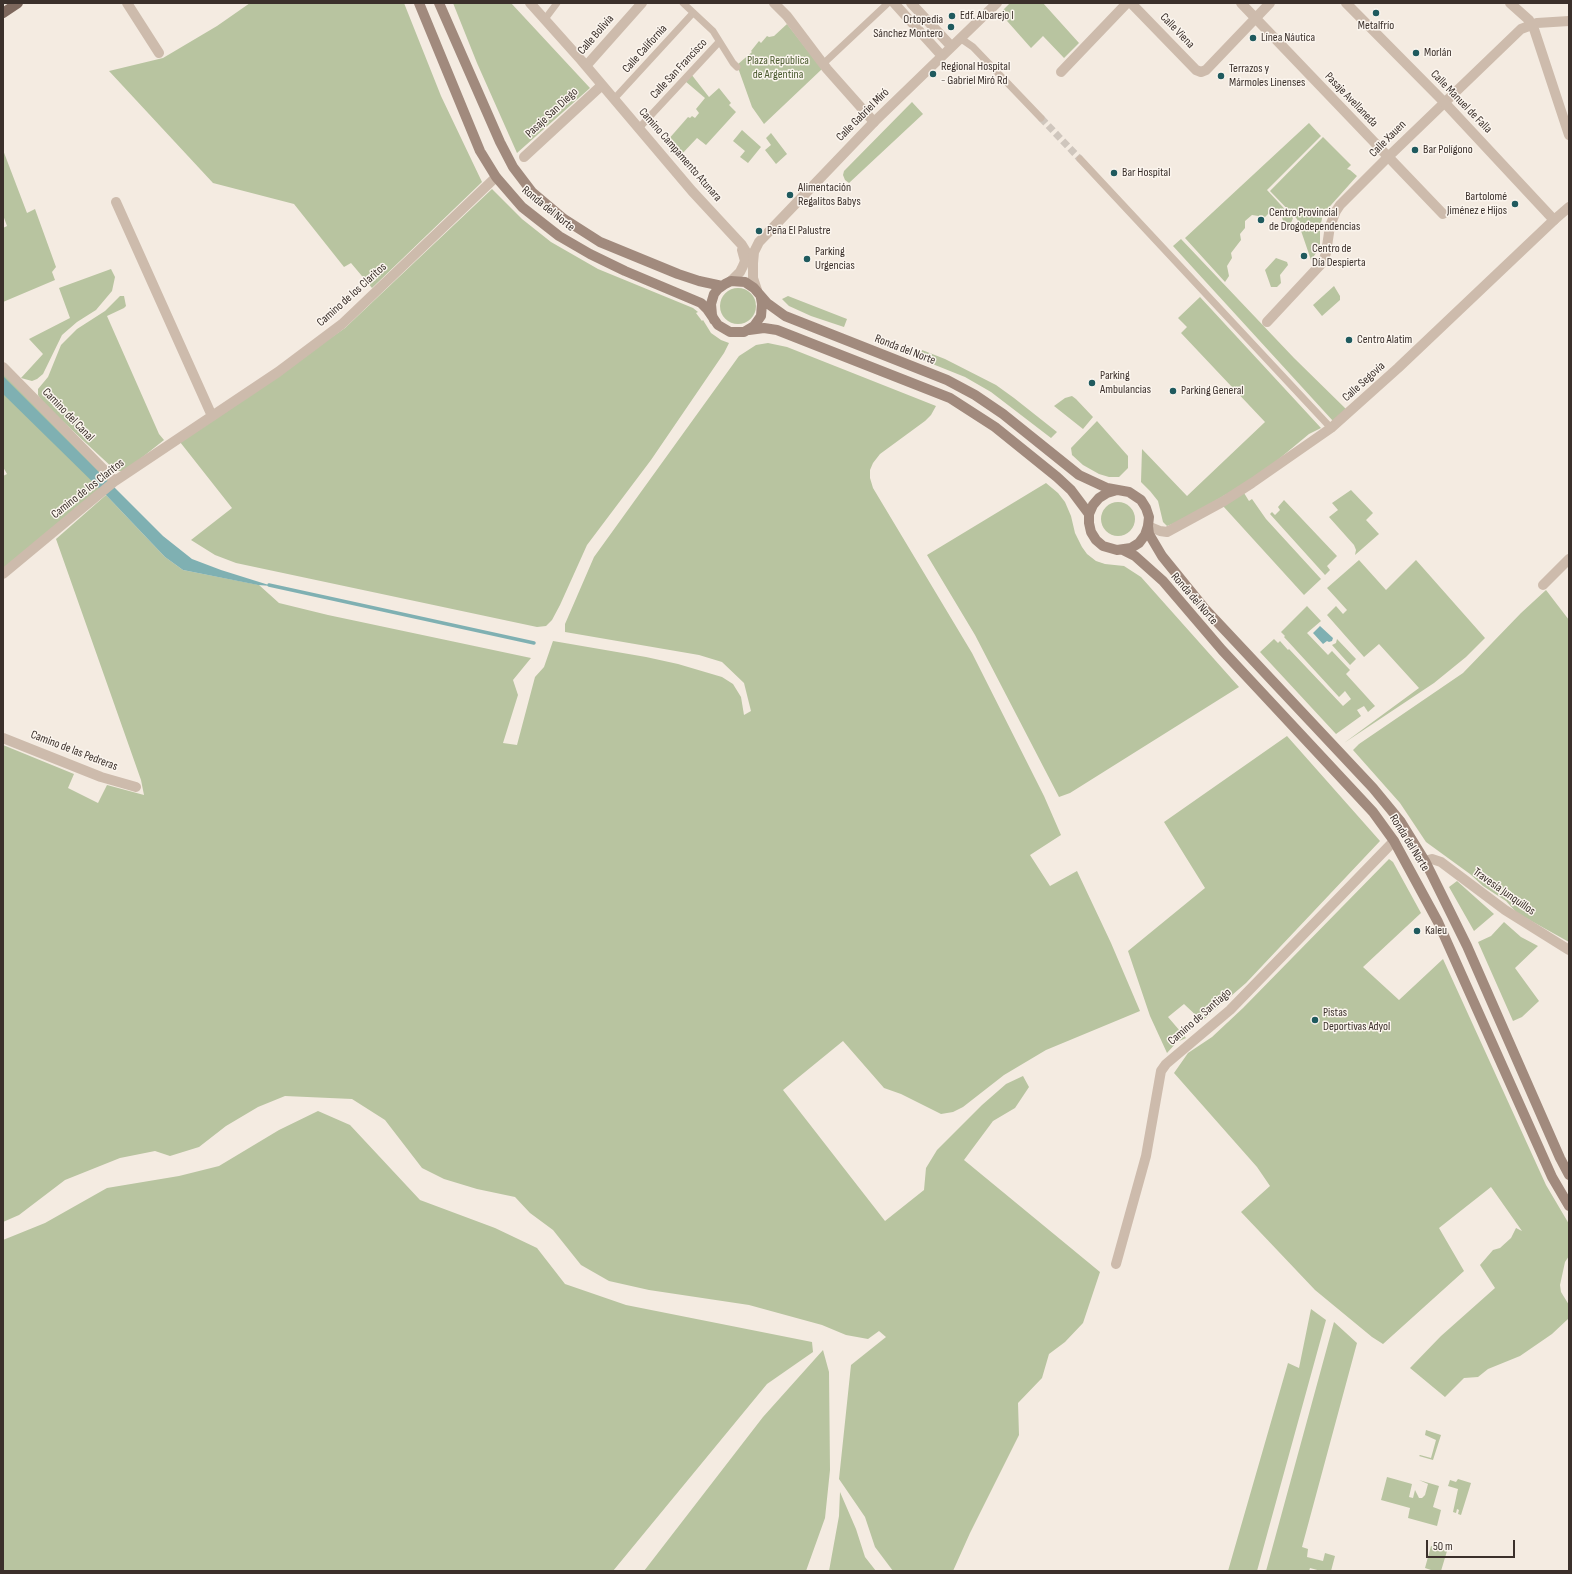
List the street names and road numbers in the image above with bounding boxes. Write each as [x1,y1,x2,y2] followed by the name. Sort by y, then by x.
[1157,10,1197,52] street label: Calle Viena
[575,12,617,58] street label: Calle Bolivia
[620,22,670,76] street label: Calle California
[648,36,710,102] street label: Calle San Francisco
[1427,67,1495,137] street label: Calle Manuel de Falla
[1321,70,1381,130] street label: Pasaje Avellaneda
[523,85,581,141] street label: Pasaje San Diego
[833,85,893,145] street label: Calle Gabriel Miró
[635,105,725,205] street label: Camino Campamento Atunara
[1367,118,1409,160] street label: Calle Xauen
[519,183,577,235] street label: Ronda del Norte
[314,260,390,330] street label: Camino de los Claritos
[873,332,937,368] street label: Ronda del Norte
[1340,359,1388,405] street label: Calle Segovia
[39,385,97,445] street label: Camino del Canal
[49,456,127,522] street label: Camino de los Claritos
[1168,570,1220,628] street label: Ronda del Norte
[28,728,120,774] street label: Camino de las Pedreras
[1386,812,1432,874] street label: Ronda del Norte
[1470,865,1538,919] street label: Travesía Junquillos
[1165,986,1235,1048] street label: Camino de Santiago

